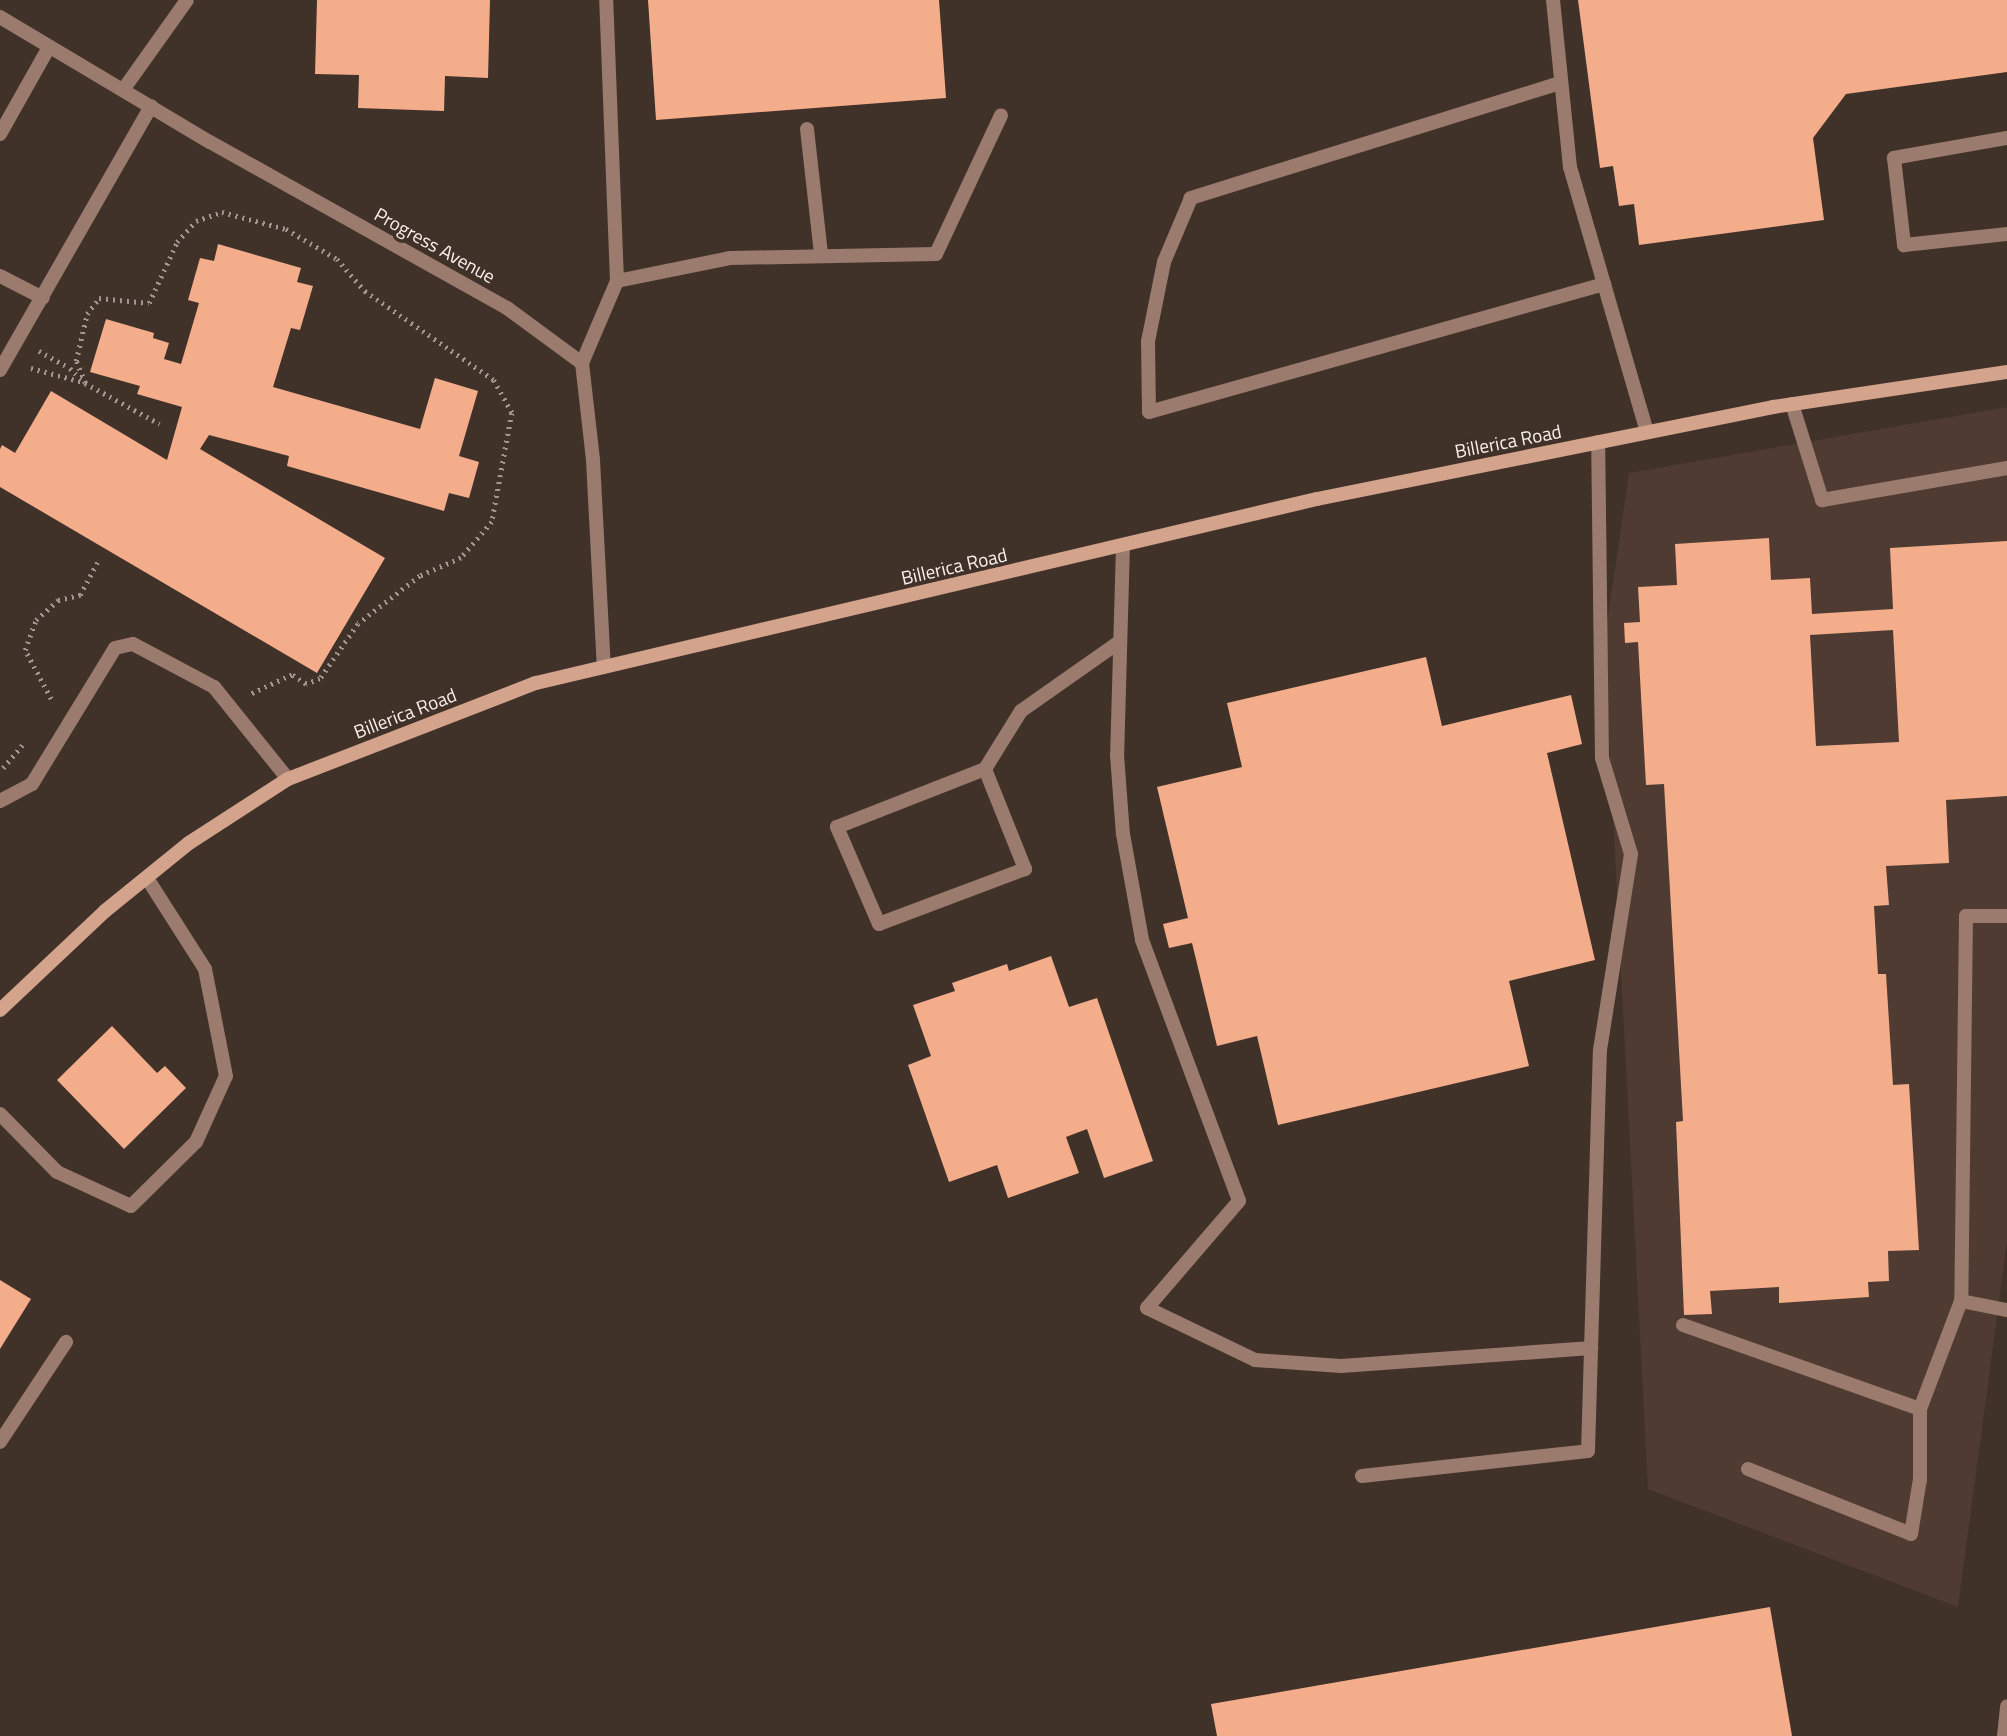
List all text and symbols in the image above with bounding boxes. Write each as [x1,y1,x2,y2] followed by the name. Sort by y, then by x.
[371,202,499,288] street label: Progress Avenue
[1453,419,1563,463] street label: Billerica Road
[899,543,1009,589] street label: Billerica Road
[350,683,460,743] street label: Billerica Road

